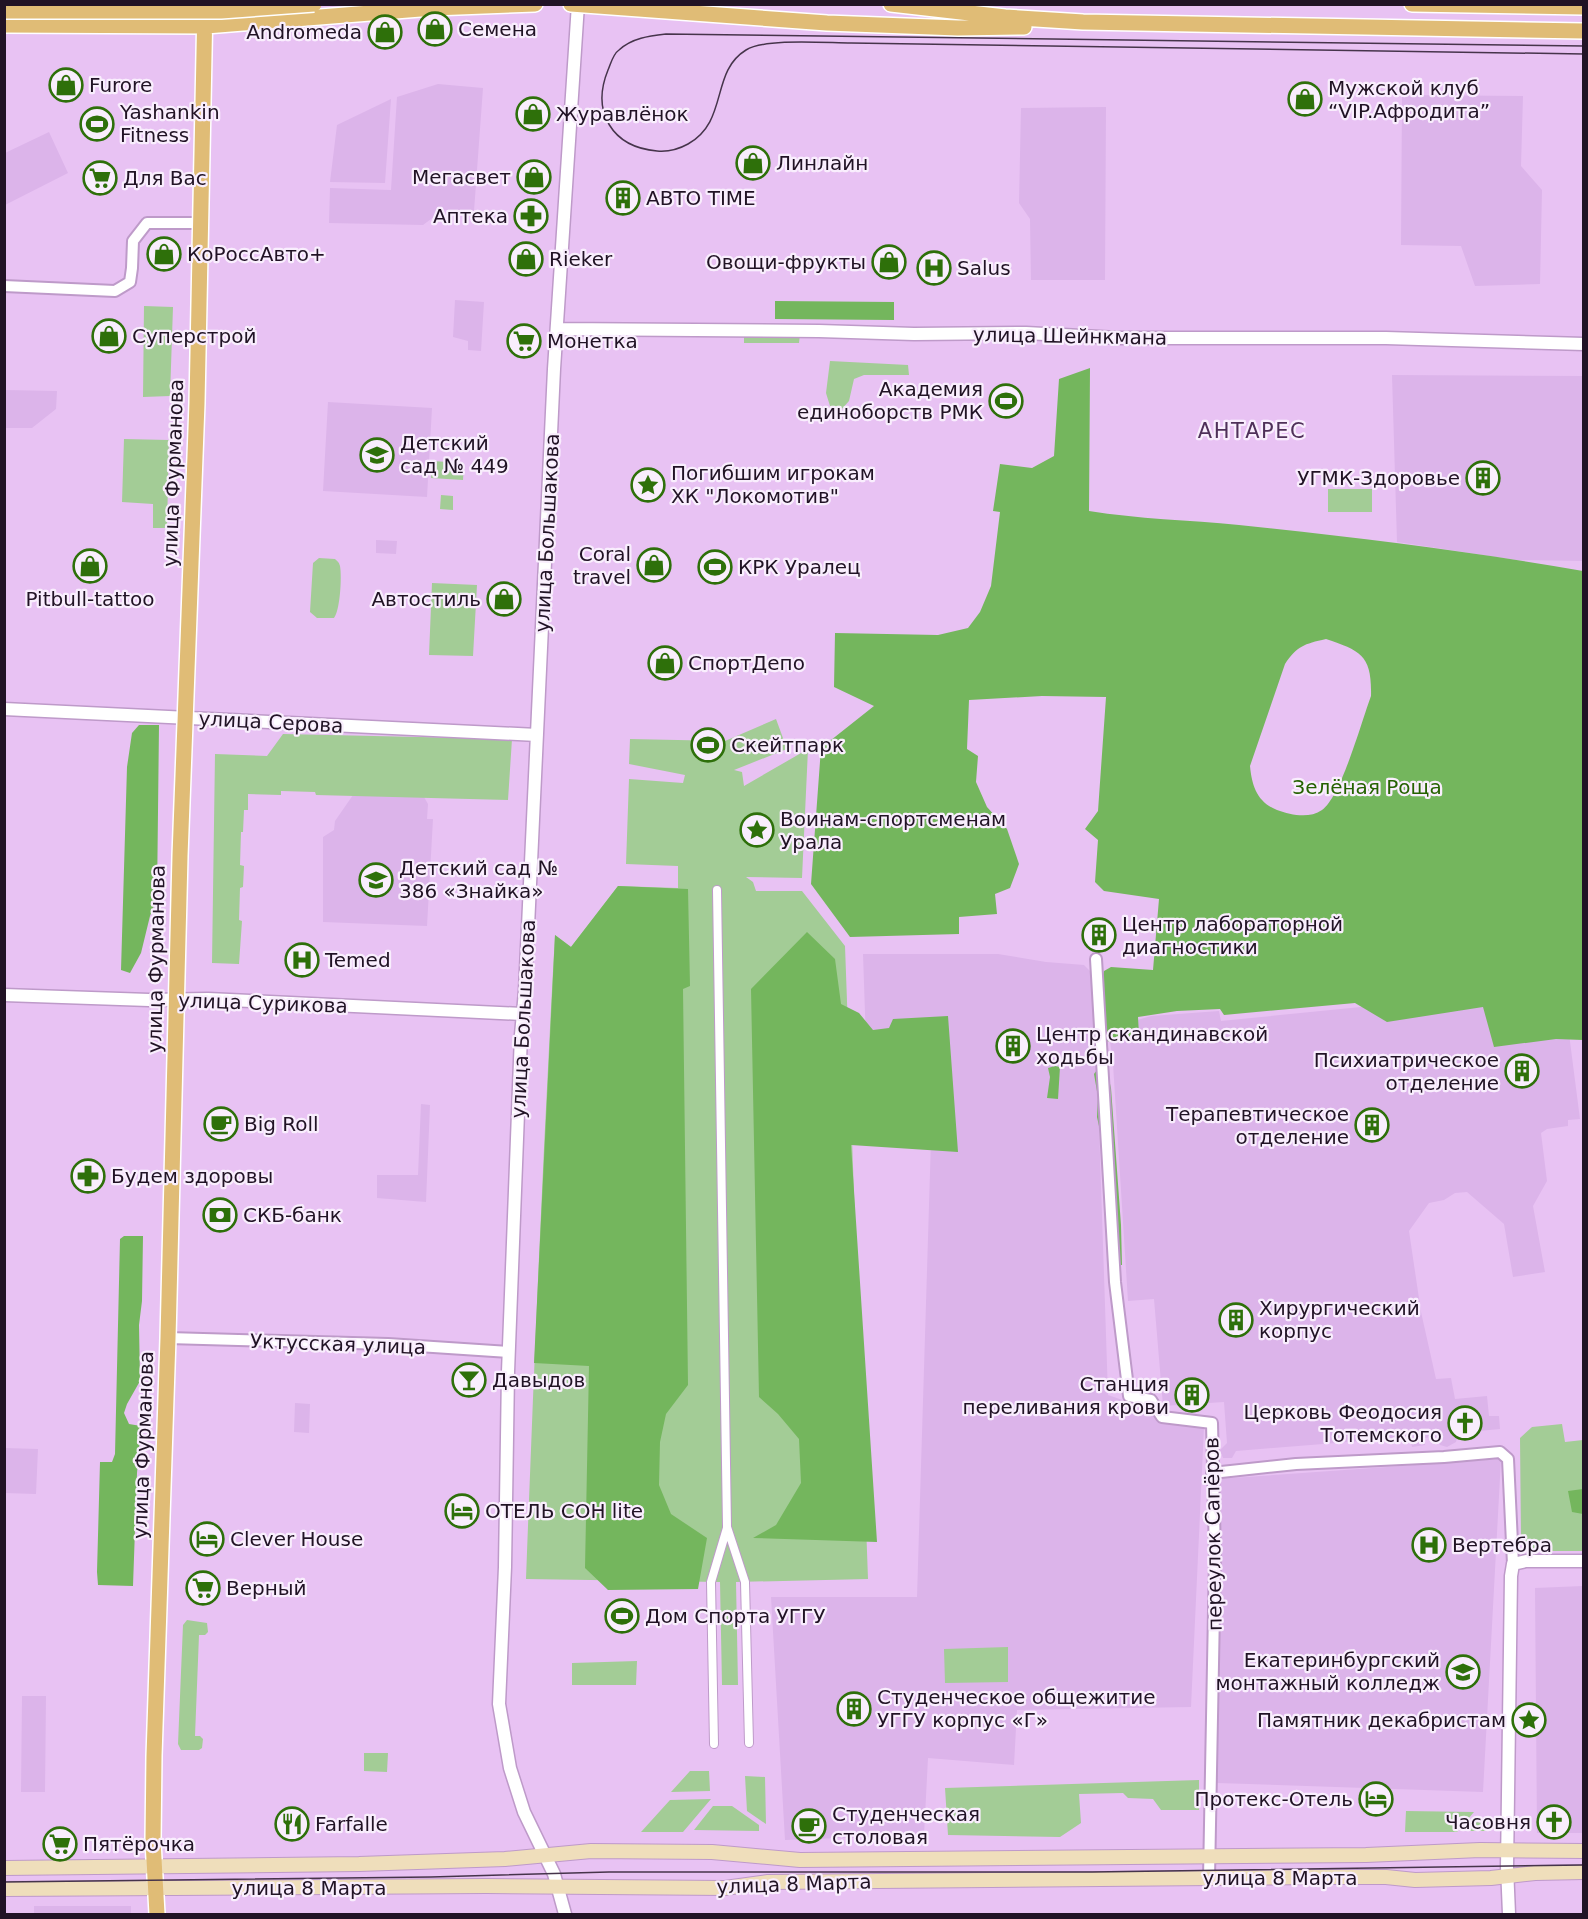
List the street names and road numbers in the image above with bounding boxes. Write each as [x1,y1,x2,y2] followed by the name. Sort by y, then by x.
[973,322,1167,350] street label: улица Шейнкмана
[158,378,188,568] street label: улица Фурманова
[530,433,564,633] street label: улица Большакова
[198,706,344,738] street label: улица Серова
[142,865,170,1053] street label: улица Фурманова
[506,919,540,1119] street label: улица Большакова
[178,988,348,1018] street label: улица Сурикова
[250,1329,426,1359] street label: Уктусская улица
[128,1350,158,1540] street label: улица Фурманова
[1199,1437,1227,1631] street label: переулок Сапёров
[1202,1866,1358,1890] street label: улица 8 Марта
[716,1869,872,1899] street label: улица 8 Марта
[231,1876,387,1900] street label: улица 8 Марта

